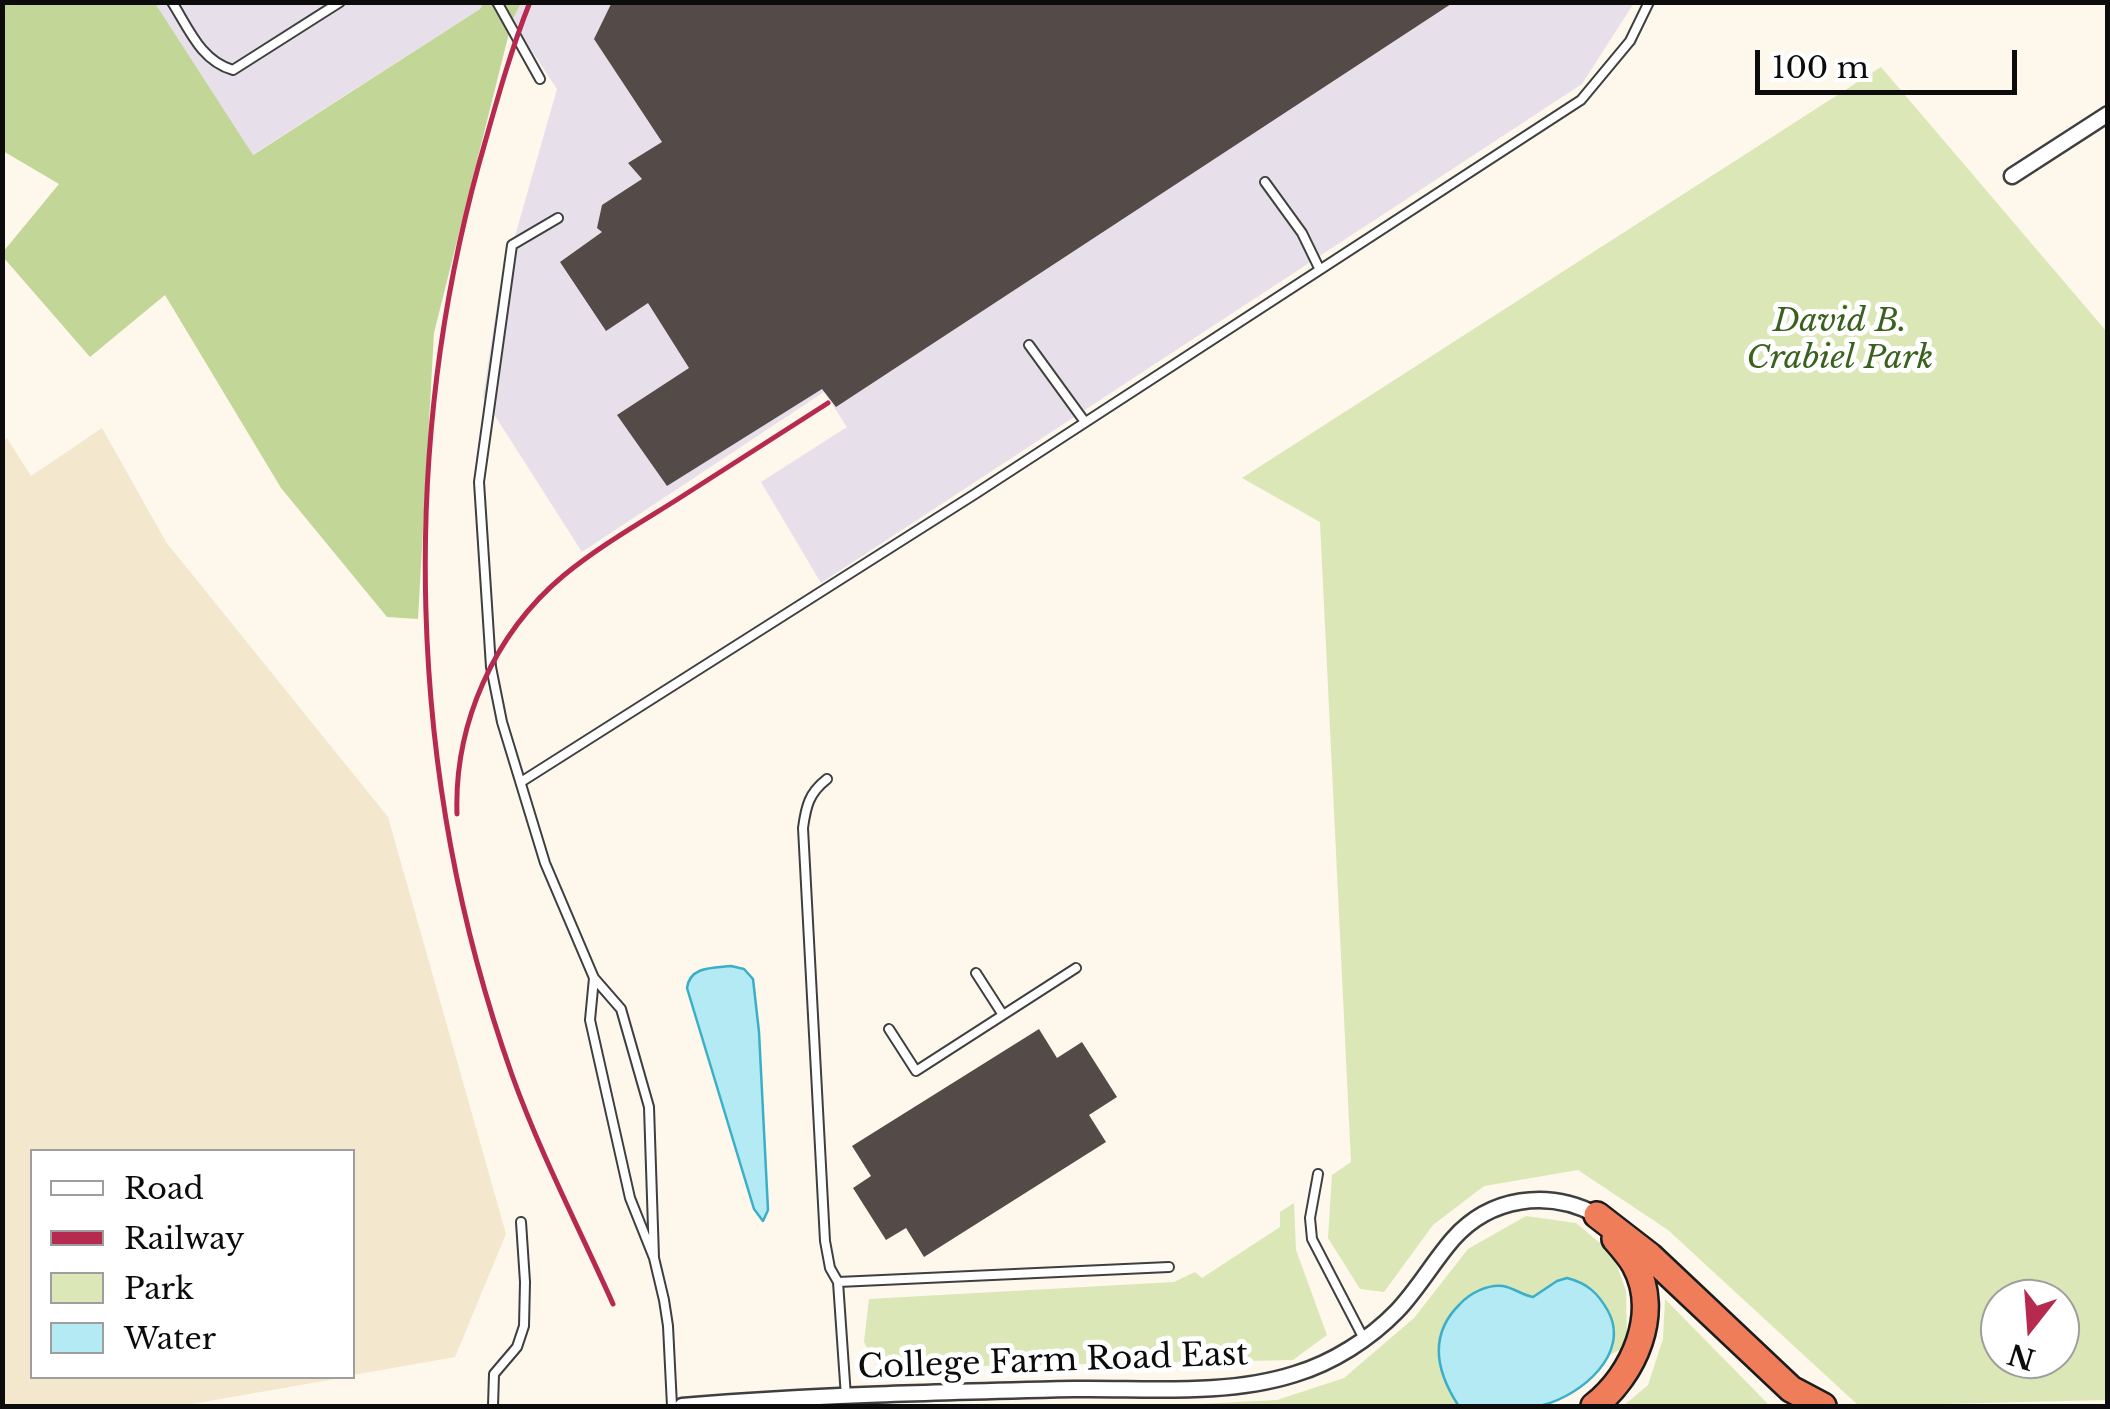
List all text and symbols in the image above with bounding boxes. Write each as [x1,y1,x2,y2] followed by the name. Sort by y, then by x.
[1760,30,2022,92] scale bar
[1772,49,1869,86] text: 100 m
[1746,303,1934,378] park label: David B. Crabiel Park
[30,1149,355,1379] legend
[124,1170,204,1207] text: Road
[124,1220,244,1257] text: Railway
[124,1270,194,1307] text: Park
[1980,1279,2080,1379] north arrow
[124,1320,216,1357] text: Water
[857,1336,1249,1388] street label: College Farm Road East
[2004,1336,2039,1377] text: N

